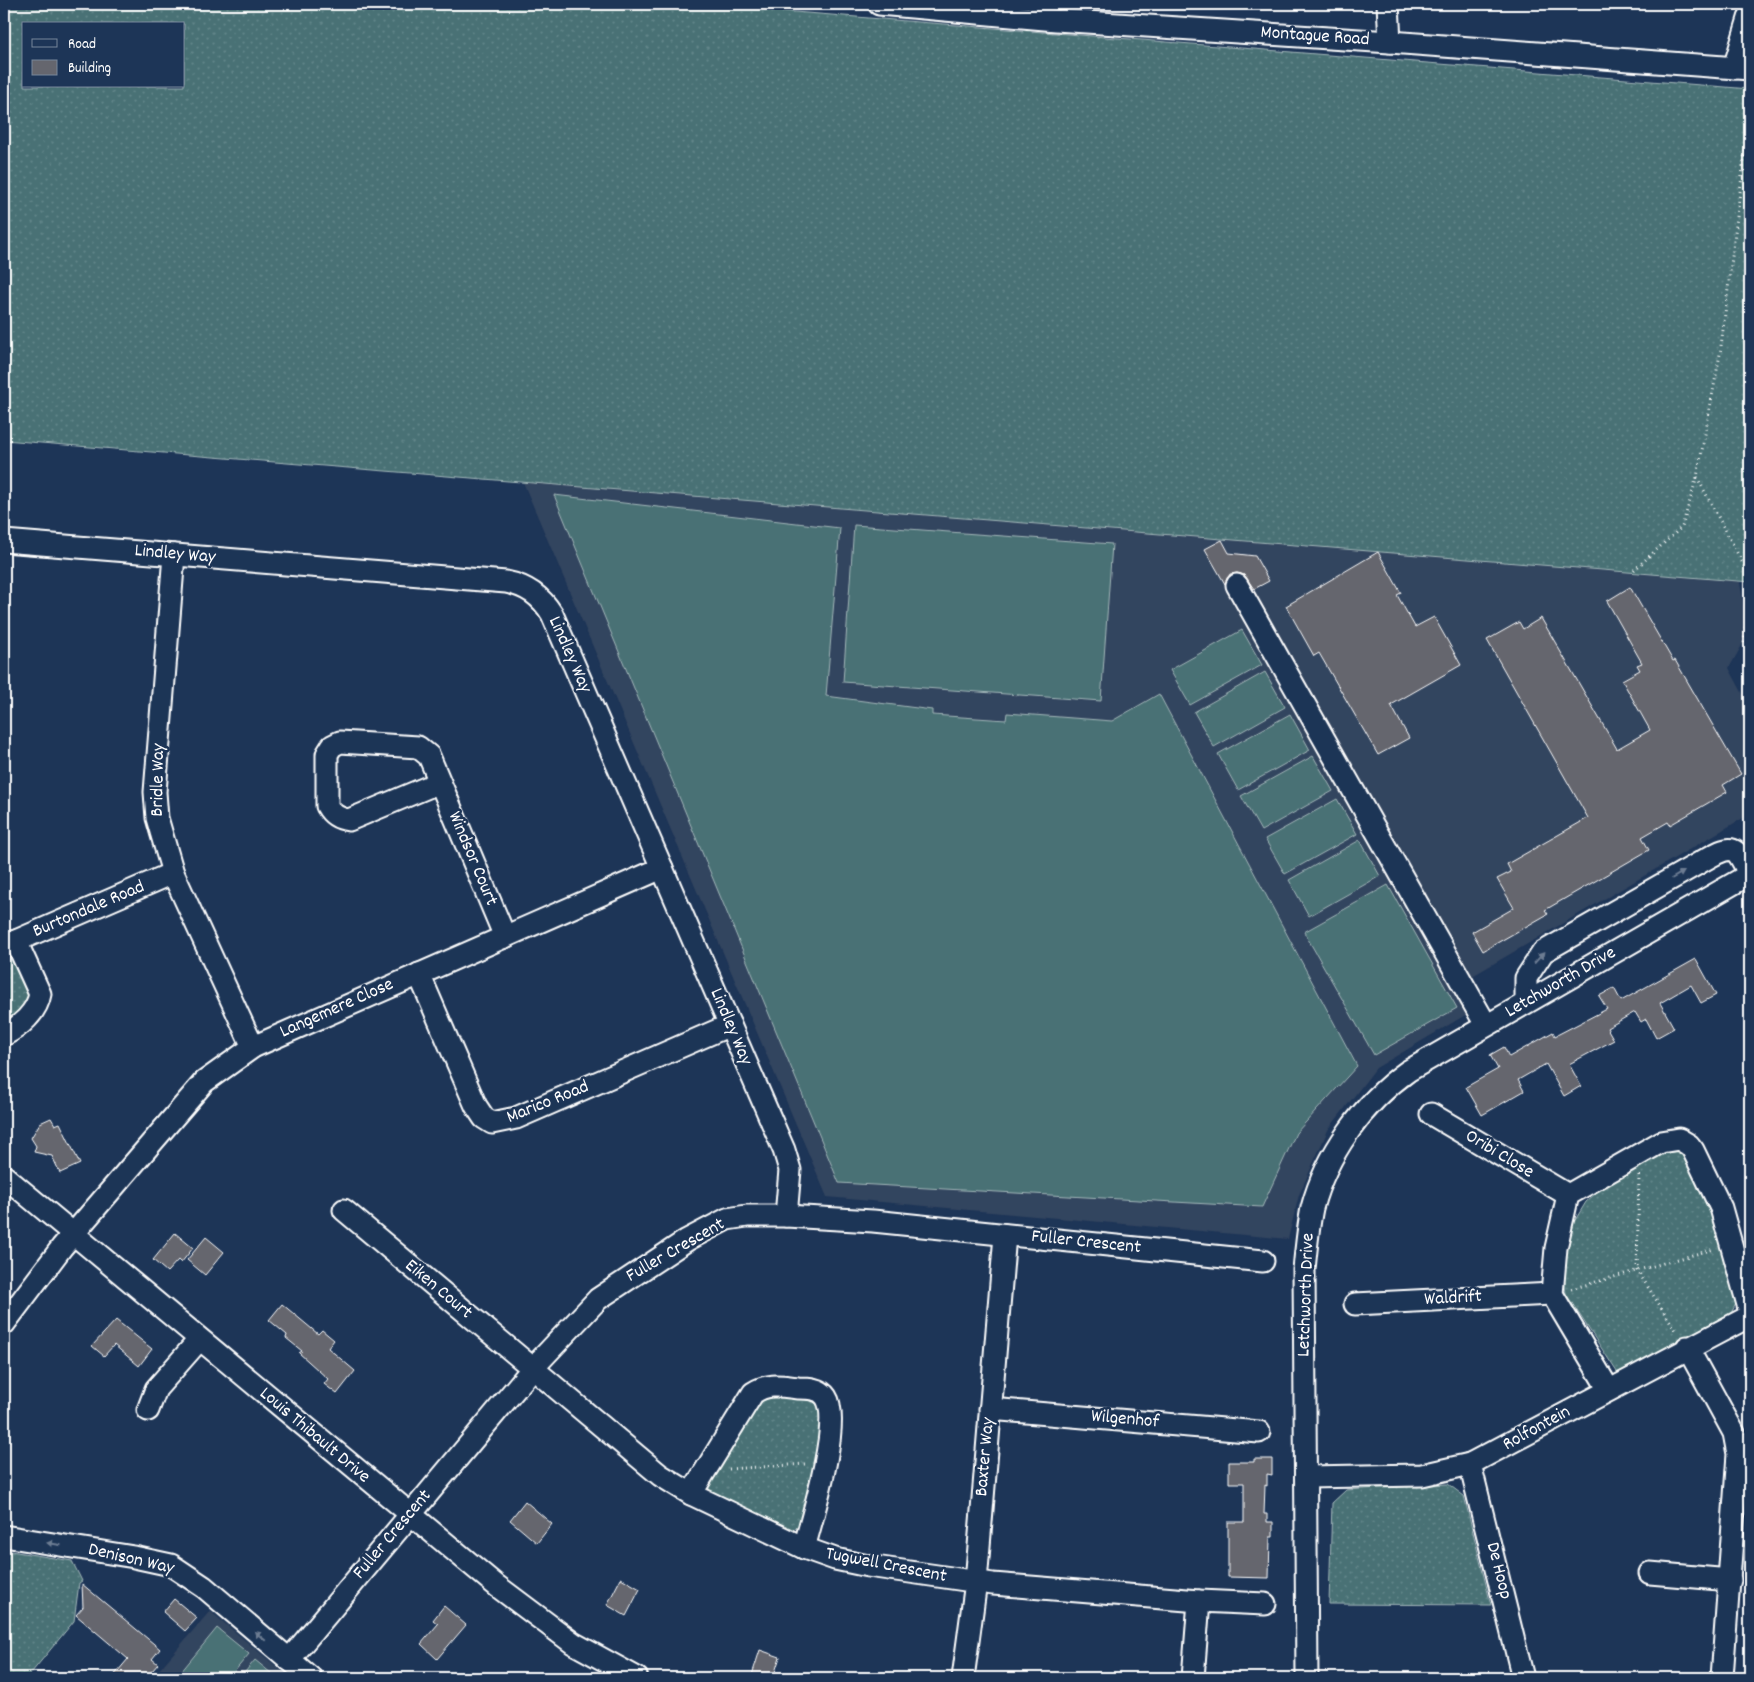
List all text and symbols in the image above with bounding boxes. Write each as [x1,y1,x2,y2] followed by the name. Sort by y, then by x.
[1260,20,1370,54] street label: Montague Road
[22,22,185,88] legend
[68,34,96,56] text: Road
[68,58,111,80] text: Building
[133,538,217,572] street label: Lindley Way
[540,612,598,698] street label: Lindley Way
[145,743,173,817] street label: Bridle Way
[440,808,504,910] street label: Windsor Court
[1671,871,1686,879] one-way arrow
[29,874,149,946] street label: Burtondale Road
[1501,940,1621,1026] street label: Letchworth Drive
[1533,952,1545,964] one-way arrow
[276,972,398,1046] street label: Langemere Close
[702,984,758,1070] street label: Lindley Way
[503,1074,593,1132] street label: Marico Road
[1459,1124,1539,1186] street label: Oribi Close
[622,1212,730,1290] street label: Fuller Crescent
[1030,1224,1142,1262] street label: Fuller Crescent
[1291,1233,1323,1357] street label: Letchworth Drive
[398,1253,478,1327] street label: Eiken Court
[1424,1284,1482,1314] street label: Waldrift
[253,1381,375,1491] street label: Louis Thibault Drive
[1498,1399,1576,1459] street label: Rolfontein
[1090,1404,1161,1437] street label: Wilgenhof
[969,1416,1003,1498] street label: Baxter Way
[347,1484,439,1586] street label: Fuller Crescent
[85,1537,177,1583] street label: Denison Way
[46,1539,62,1547] one-way arrow
[1478,1540,1518,1602] street label: De Hoop
[823,1541,949,1591] street label: Tugwell Crescent
[254,1630,267,1641] one-way arrow

